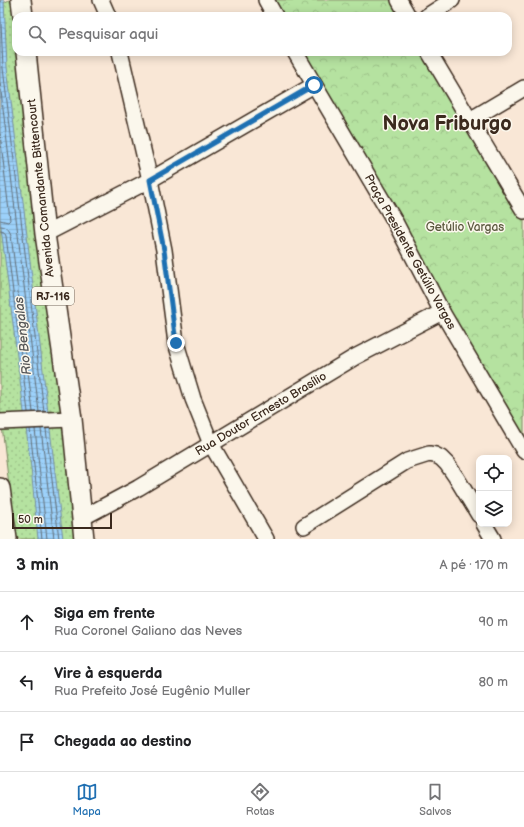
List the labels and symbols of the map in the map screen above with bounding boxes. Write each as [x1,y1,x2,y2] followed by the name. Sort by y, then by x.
[305,76,323,94] route start
[24,98,58,278] street label: Avenida Comandante Bittencourt
[382,112,512,136] district label: Nova Friburgo
[361,172,459,332] street label: Praça Presidente Getúlio Vargas
[426,220,504,235] park label: Getúlio Vargas
[32,287,74,305] road number: RJ-116
[11,296,35,376] water label: Rio Bengalas
[167,334,185,352] route end
[193,369,330,459] street label: Rua Doutor Ernesto Brasílio
[12,511,112,530] scale bar

